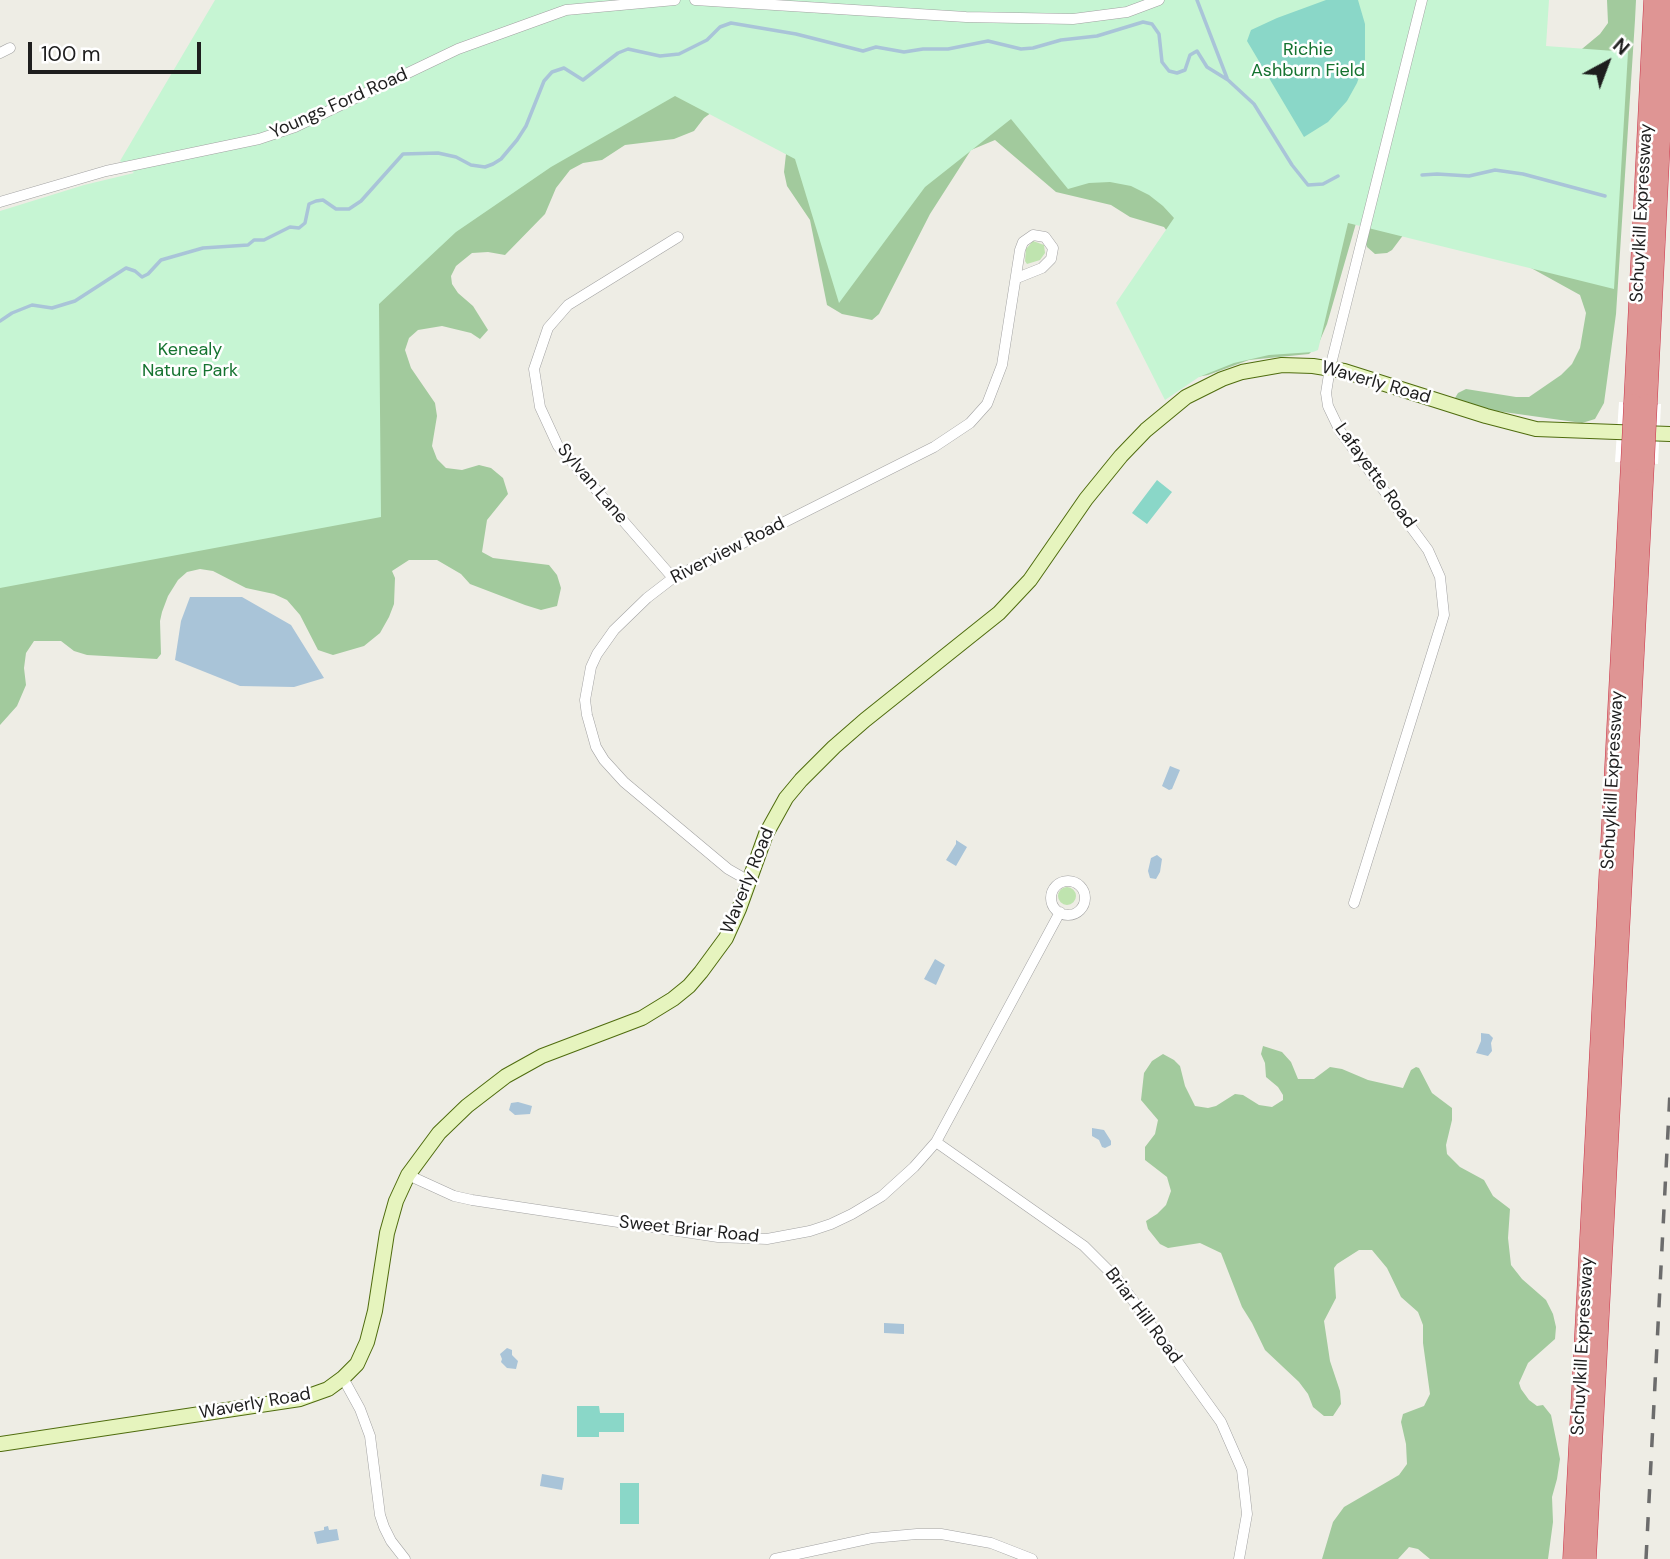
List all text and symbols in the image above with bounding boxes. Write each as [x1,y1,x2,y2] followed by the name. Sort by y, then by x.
[32,28,205,72] scale bar
[1572,28,1642,98] north arrow
[1608,33,1635,61] text: N
[1251,39,1365,82] park label: Richie Ashburn Field
[41,40,101,68] text: 100 m
[267,64,411,144] street label: Youngs Ford Road
[1627,123,1657,303] street label: Schuylkill Expressway
[142,339,238,382] park label: Kenealy Nature Park
[1319,357,1433,409] street label: Waverly Road
[1330,419,1420,533] street label: Lafayette Road
[552,439,632,529] street label: Sylvan Lane
[667,513,789,589] street label: Riverview Road
[1598,690,1628,870] street label: Schuylkill Expressway
[717,825,779,937] street label: Waverly Road
[618,1212,760,1248] street label: Sweet Briar Road
[1568,1256,1598,1436] street label: Schuylkill Expressway
[1100,1264,1186,1368] street label: Briar Hill Road
[198,1384,312,1424] street label: Waverly Road

